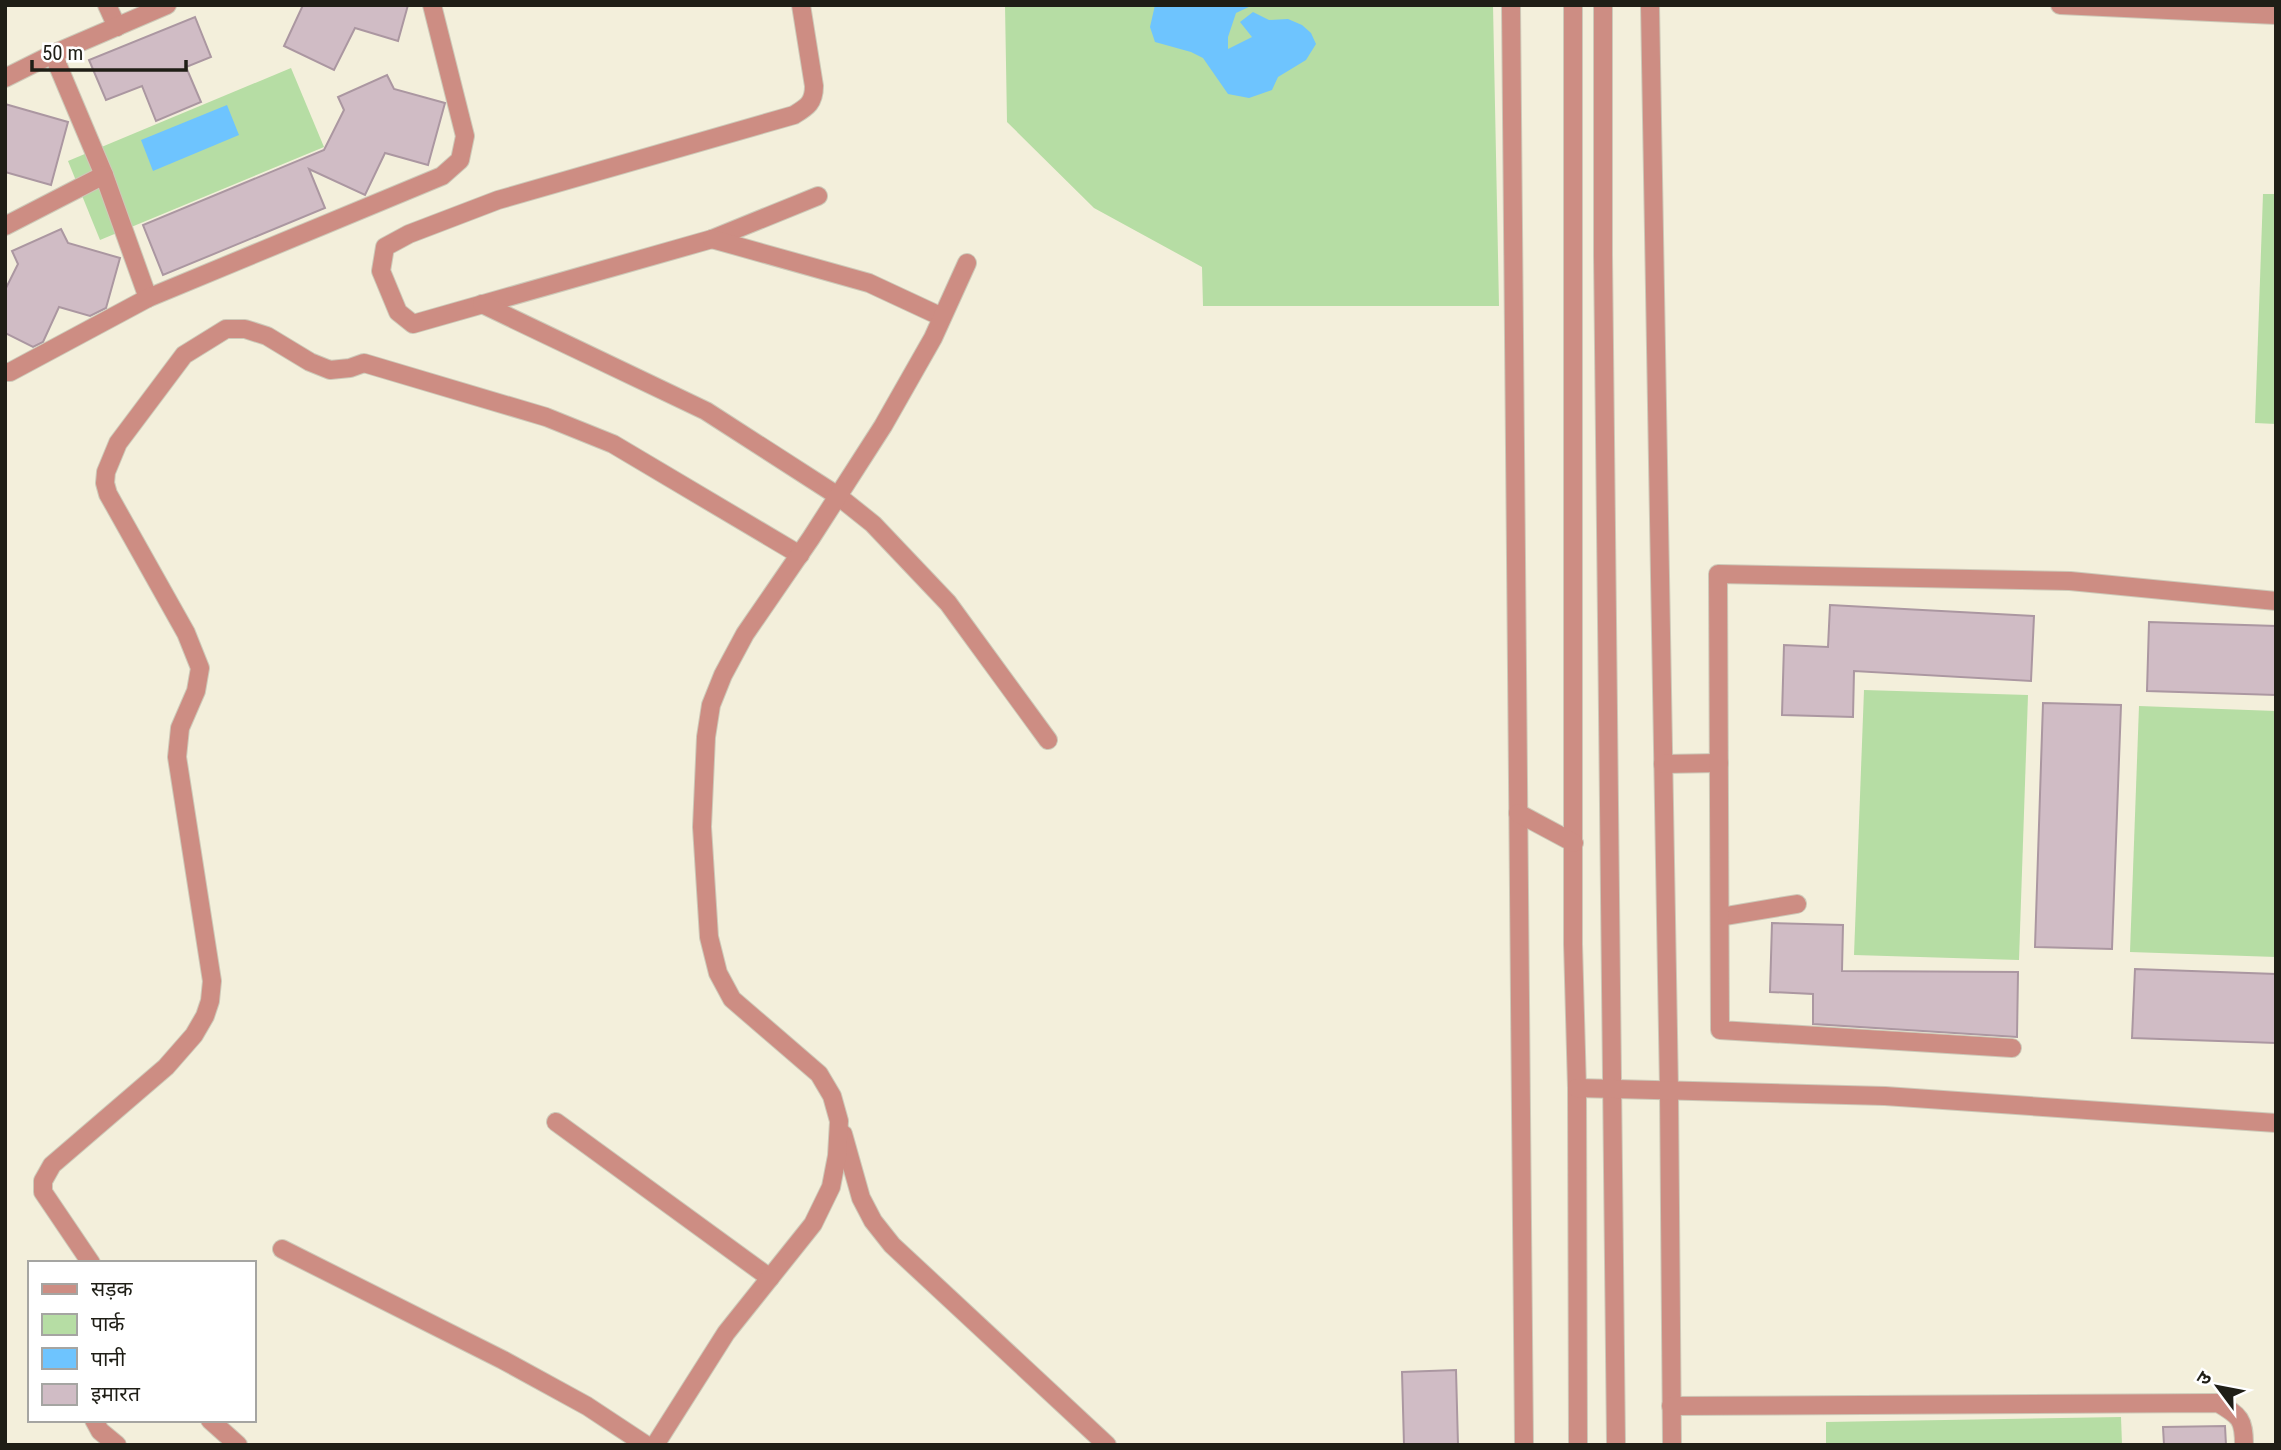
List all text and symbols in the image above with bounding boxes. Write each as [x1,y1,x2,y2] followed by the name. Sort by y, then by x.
[32,28,186,72] scale bar
[42,41,83,65] text: 50 m
[28,1261,256,1422] legend
[91,1277,133,1301] text: सड़क
[91,1312,125,1336] text: पार्क
[91,1347,126,1371] text: पानी
[2183,1352,2253,1422] north arrow
[2191,1367,2217,1389] text: उ
[91,1382,141,1406] text: इमारत

